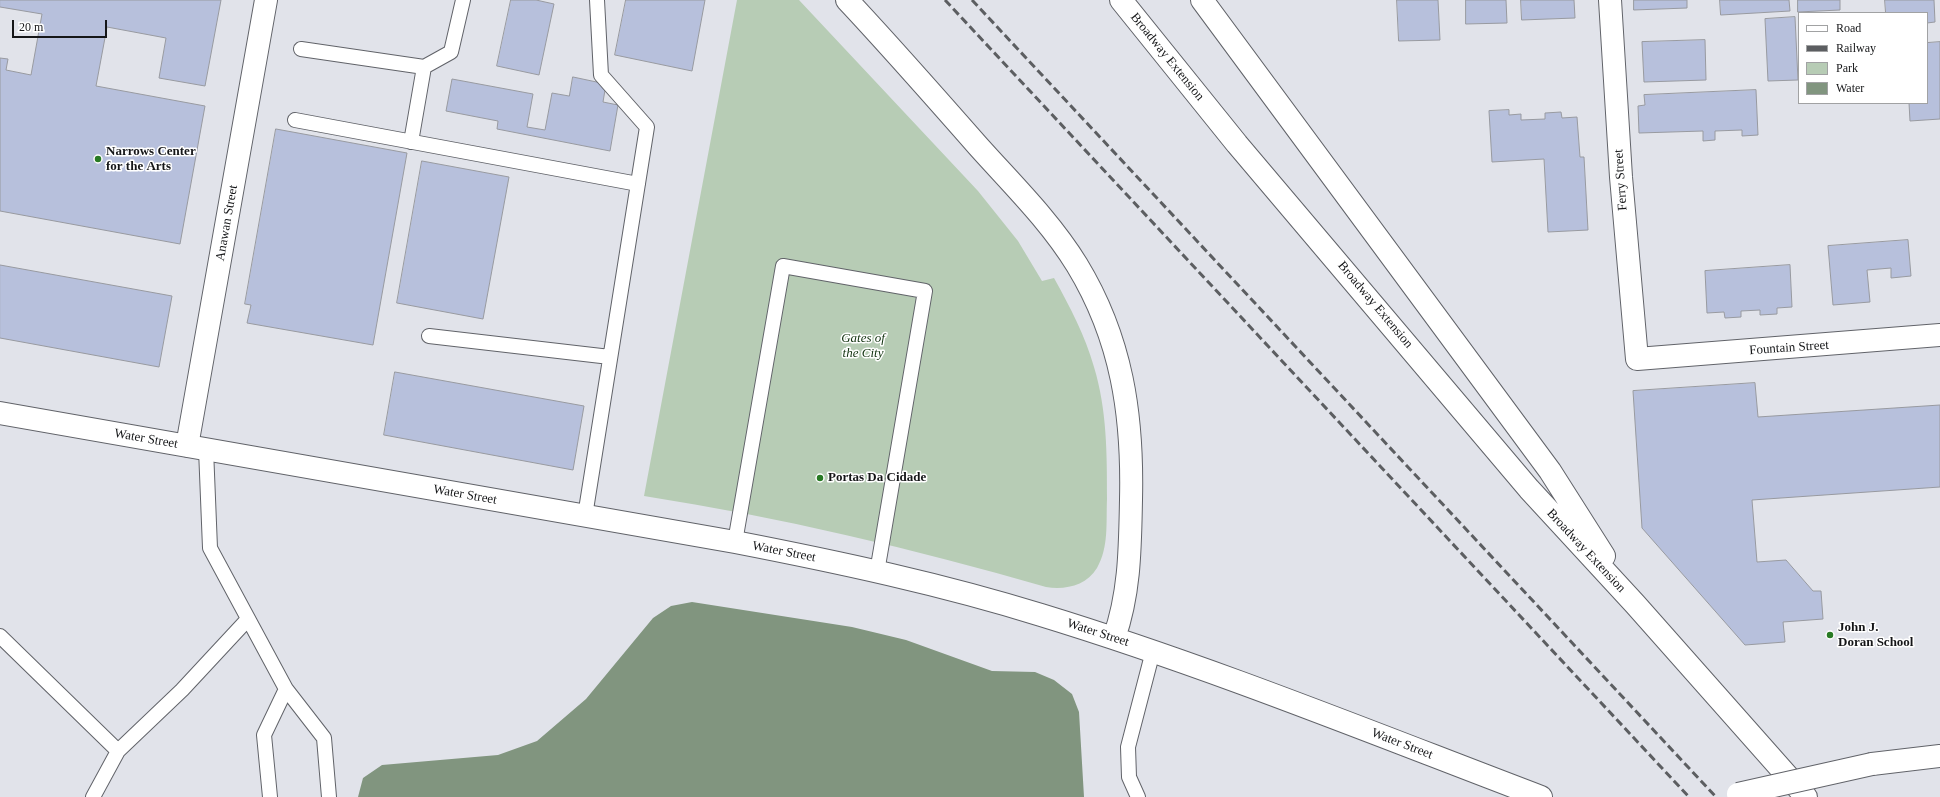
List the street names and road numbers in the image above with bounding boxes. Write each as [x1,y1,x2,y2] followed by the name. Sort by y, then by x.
[1127,10,1207,104] street label: Broadway Extension
[1611,149,1631,211] street label: Ferry Street
[213,184,241,262] street label: Anawan Street
[1334,258,1416,352] street label: Broadway Extension
[1749,337,1829,359] street label: Fountain Street
[113,426,179,452] street label: Water Street
[432,482,498,508] street label: Water Street
[1543,506,1629,596] street label: Broadway Extension
[751,538,817,566] street label: Water Street
[1065,616,1131,650] street label: Water Street
[1369,725,1435,763] street label: Water Street

